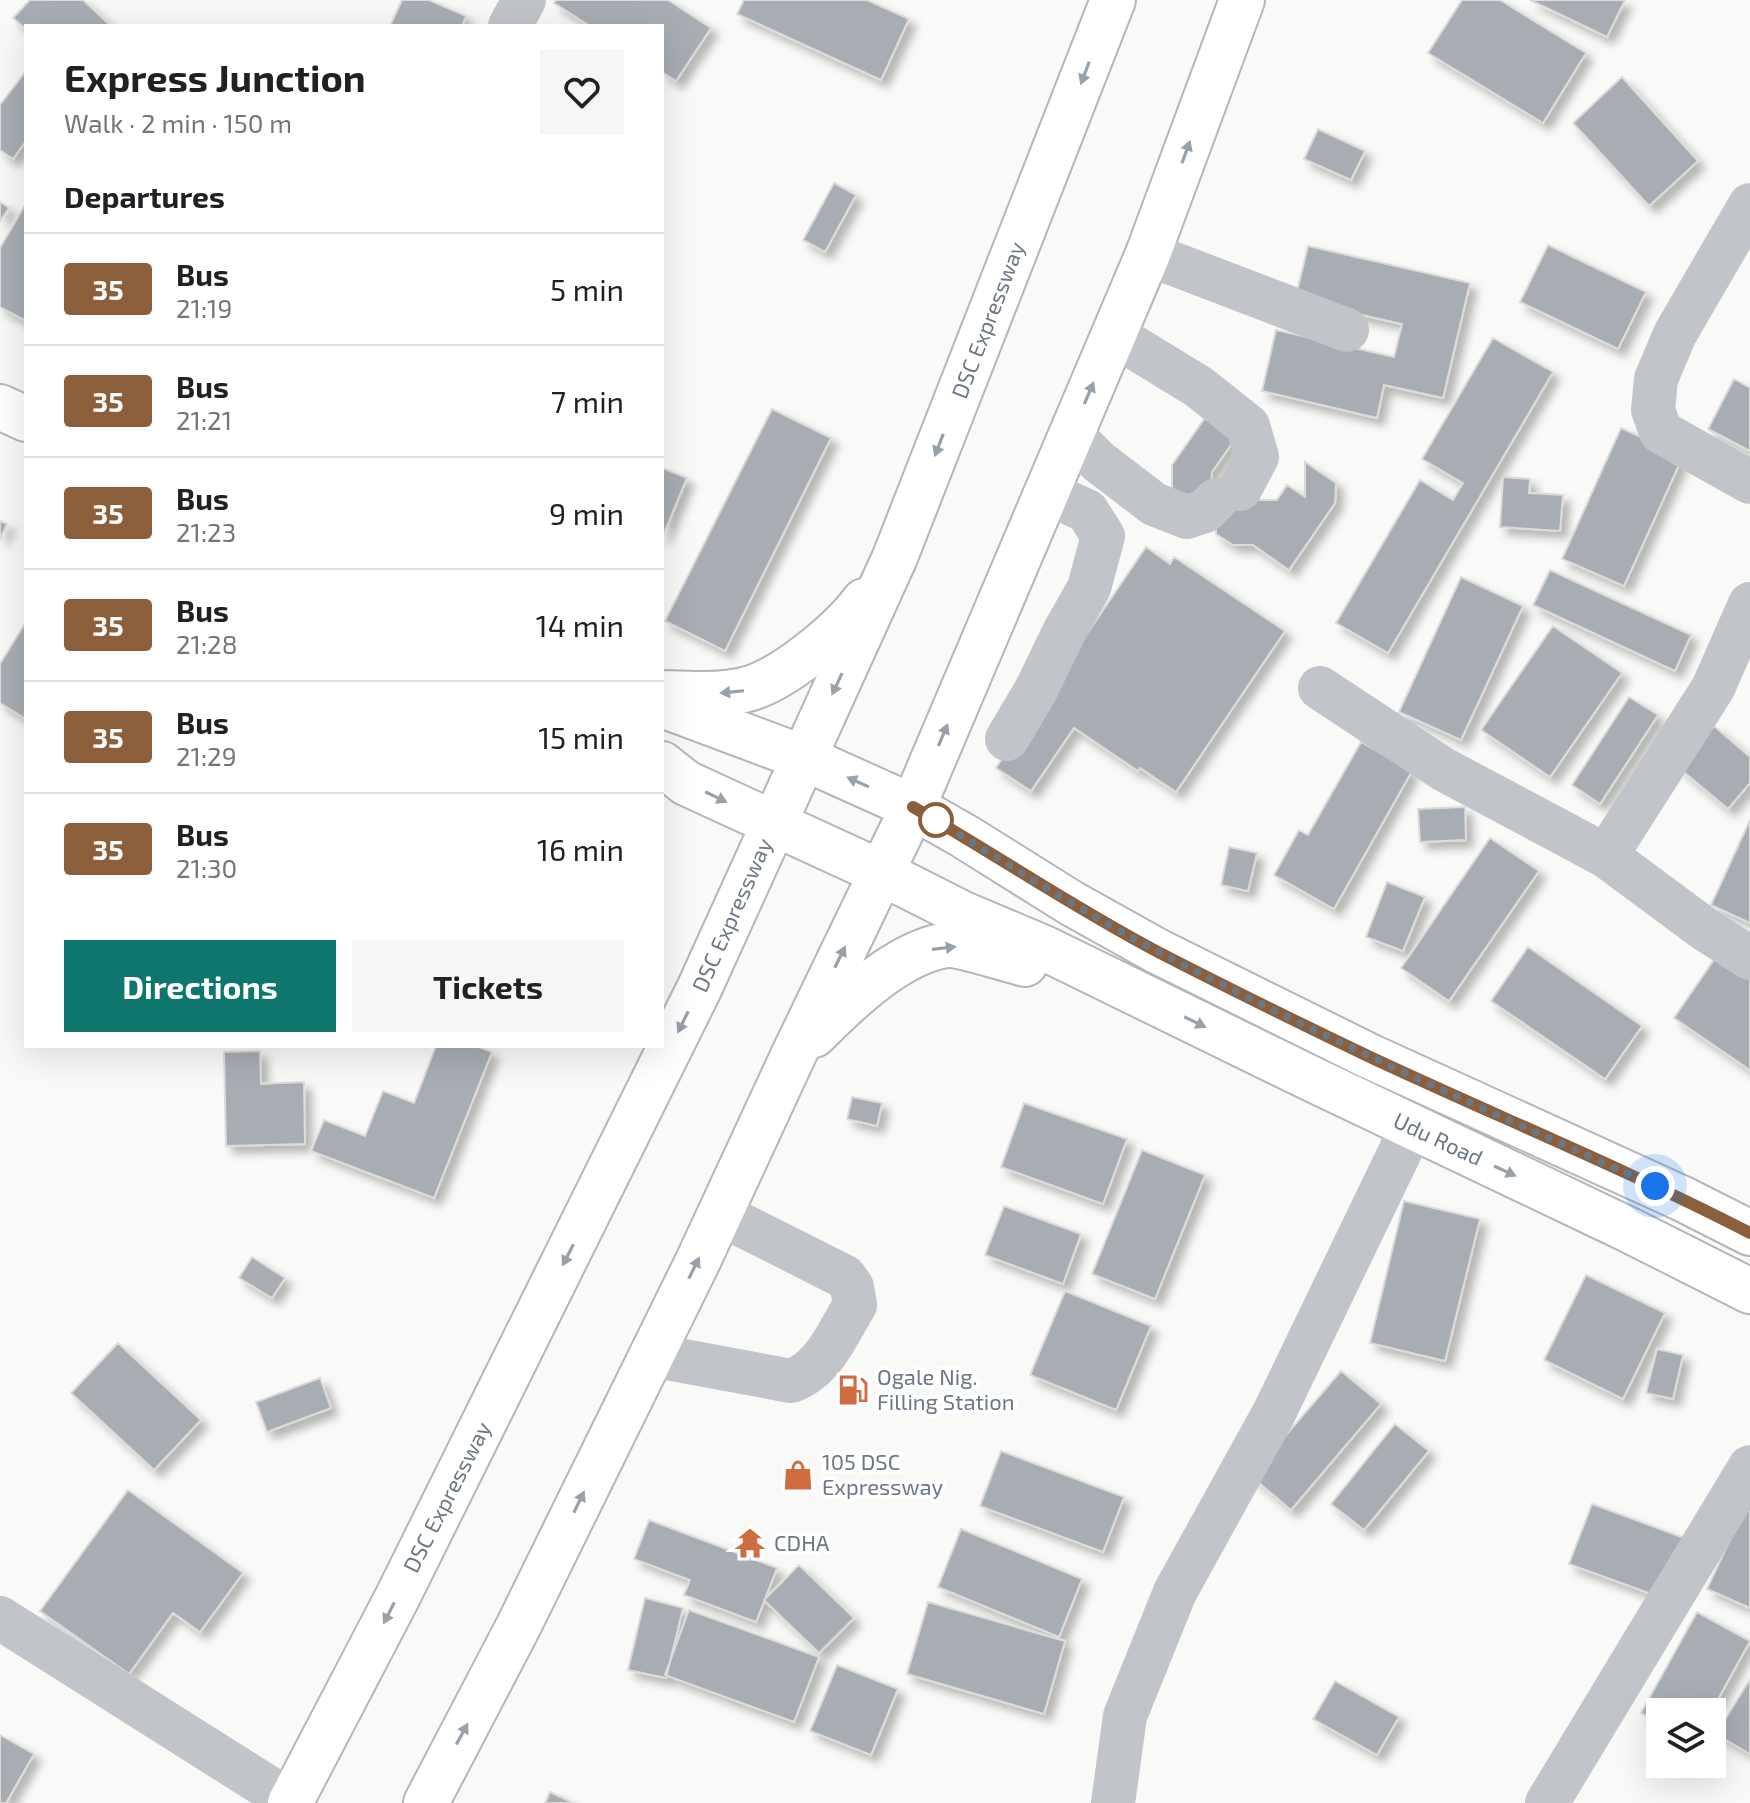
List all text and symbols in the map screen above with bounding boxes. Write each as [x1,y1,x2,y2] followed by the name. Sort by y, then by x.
[540,50,624,134] button: heart
[64,54,366,100] text: Express Junction
[1078,61,1091,85] one-way arrow
[64,107,292,138] text: Walk · 2 min · 150 m
[1180,139,1192,163] one-way arrow
[64,178,225,214] text: Departures
[945,237,1029,402] street label: DSC Expressway
[176,256,229,292] text: Bus
[550,271,624,307] text: 5 min
[92,272,124,306] text: 35
[176,292,232,323] text: 21:19
[176,368,229,404] text: Bus
[1082,381,1095,405] one-way arrow
[551,383,624,419] text: 7 min
[92,384,124,418] text: 35
[176,404,232,435] text: 21:21
[932,433,945,457] one-way arrow
[176,480,229,516] text: Bus
[549,495,624,531] text: 9 min
[92,496,124,530] text: 35
[176,516,236,547] text: 21:23
[176,592,229,628] text: Bus
[536,607,624,643] text: 14 min
[92,608,124,642] text: 35
[176,628,238,659] text: 21:28
[831,673,844,696] one-way arrow
[719,685,744,698] one-way arrow
[176,704,229,740] text: Bus
[538,719,624,755] text: 15 min
[92,720,124,754] text: 35
[937,723,950,747] one-way arrow
[176,740,237,771] text: 21:29
[846,776,870,789] one-way arrow
[704,790,727,804] one-way arrow
[919,803,953,837] unlabelled marker
[176,816,229,852] text: Bus
[537,831,624,867] text: 16 min
[92,832,124,866] text: 35
[686,833,777,996] street label: DSC Expressway
[176,852,237,883] text: 21:30
[64,940,336,1032] button: Directions
[352,940,624,1032] button: Tickets
[932,942,957,955] one-way arrow
[833,946,847,969] one-way arrow
[676,1011,689,1034] one-way arrow
[1183,1016,1206,1029] one-way arrow
[1390,1106,1487,1170] street label: Udu Road
[1493,1164,1517,1178] one-way arrow
[1635,1166,1675,1206] your location
[561,1244,574,1267] one-way arrow
[687,1257,701,1280] one-way arrow
[877,1363,1015,1414] place label: Ogale Nig. Filling Station
[836,1373,870,1407] fuel station icon: Ogale Nig. Filling Station
[397,1417,495,1576] street label: DSC Expressway
[822,1448,944,1499] place label: 105 DSC Expressway
[781,1458,815,1492] shop icon: 105 DSC Expressway
[572,1490,586,1513] one-way arrow
[733,1526,767,1560] temple icon: CDHA
[774,1529,830,1555] place label: CDHA
[382,1602,395,1625] one-way arrow
[1646,1698,1726,1778] map controls
[1646,1698,1726,1778] button: layers
[455,1722,468,1745] one-way arrow

